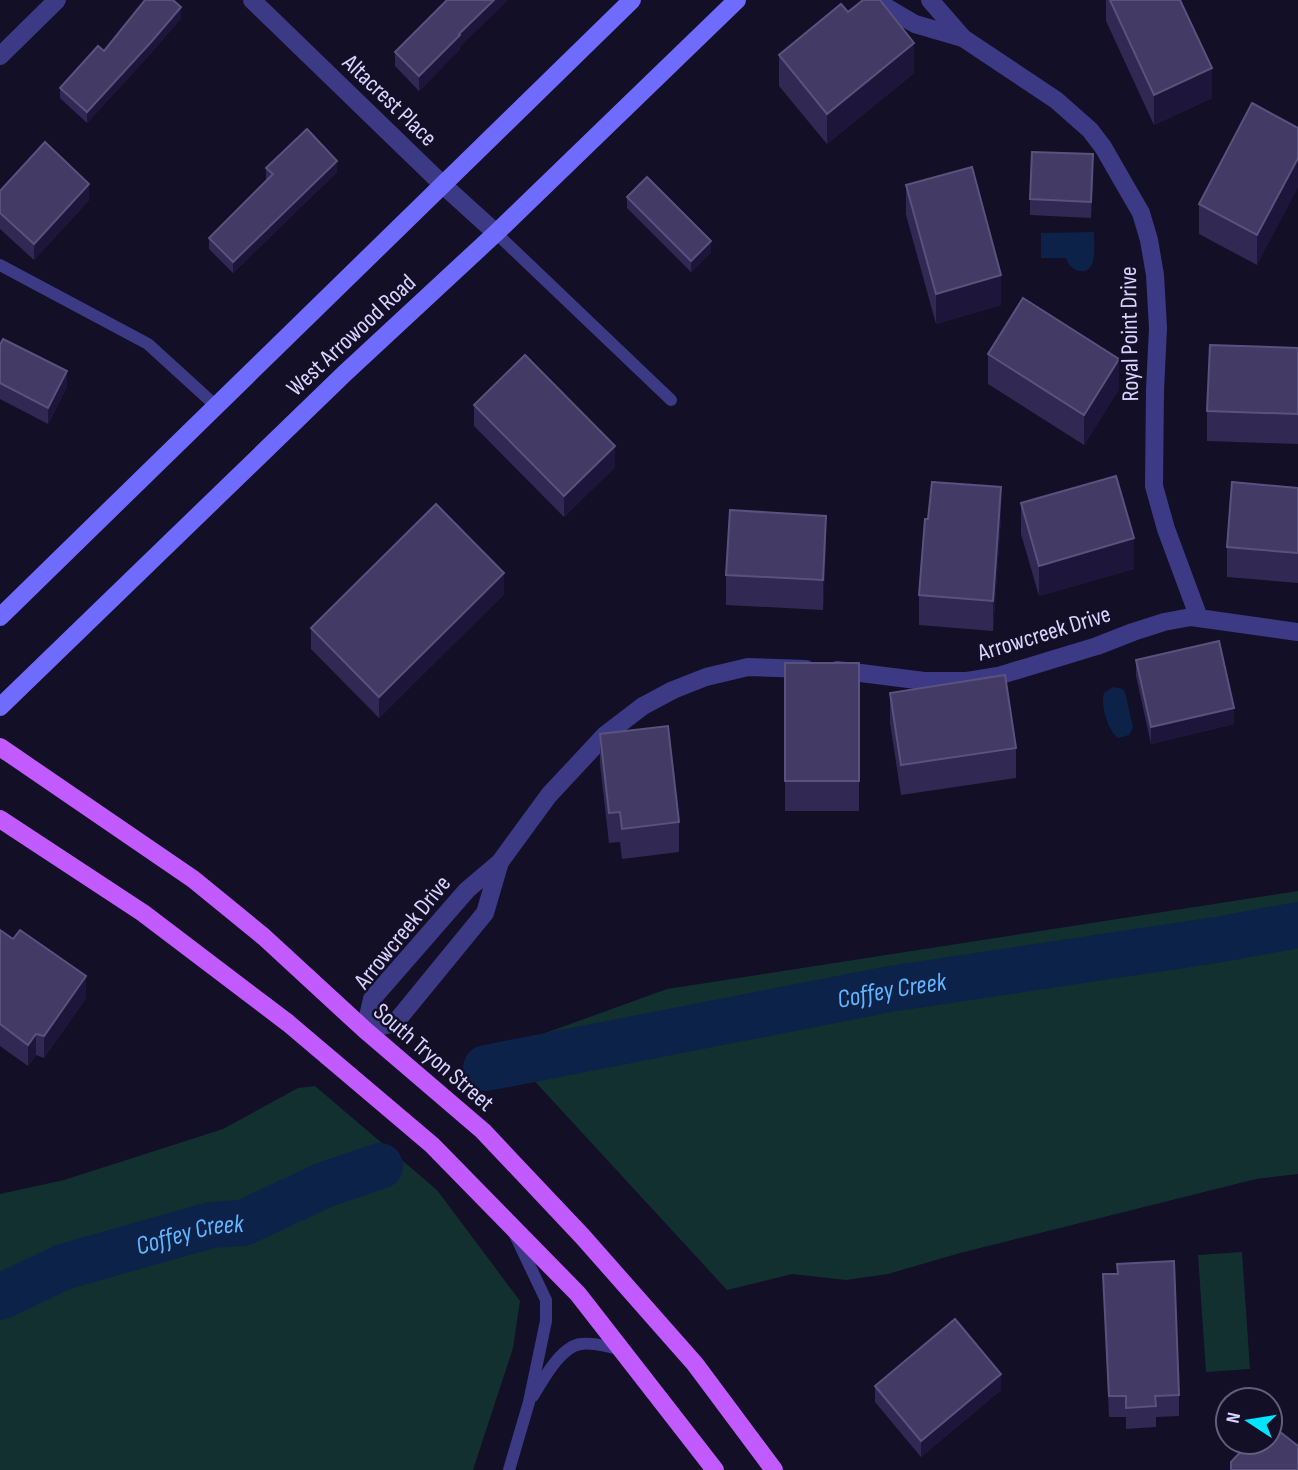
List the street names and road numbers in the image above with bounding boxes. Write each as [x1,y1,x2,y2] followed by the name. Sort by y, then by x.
[336,48,443,152] street label: Altacrest Place
[1114,266,1145,402] street label: Royal Point Drive
[281,268,422,402] street label: West Arrowood Road
[973,600,1114,668] street label: Arrowcreek Drive
[347,870,457,996] street label: Arrowcreek Drive
[367,997,500,1118] street label: South Tryon Street

